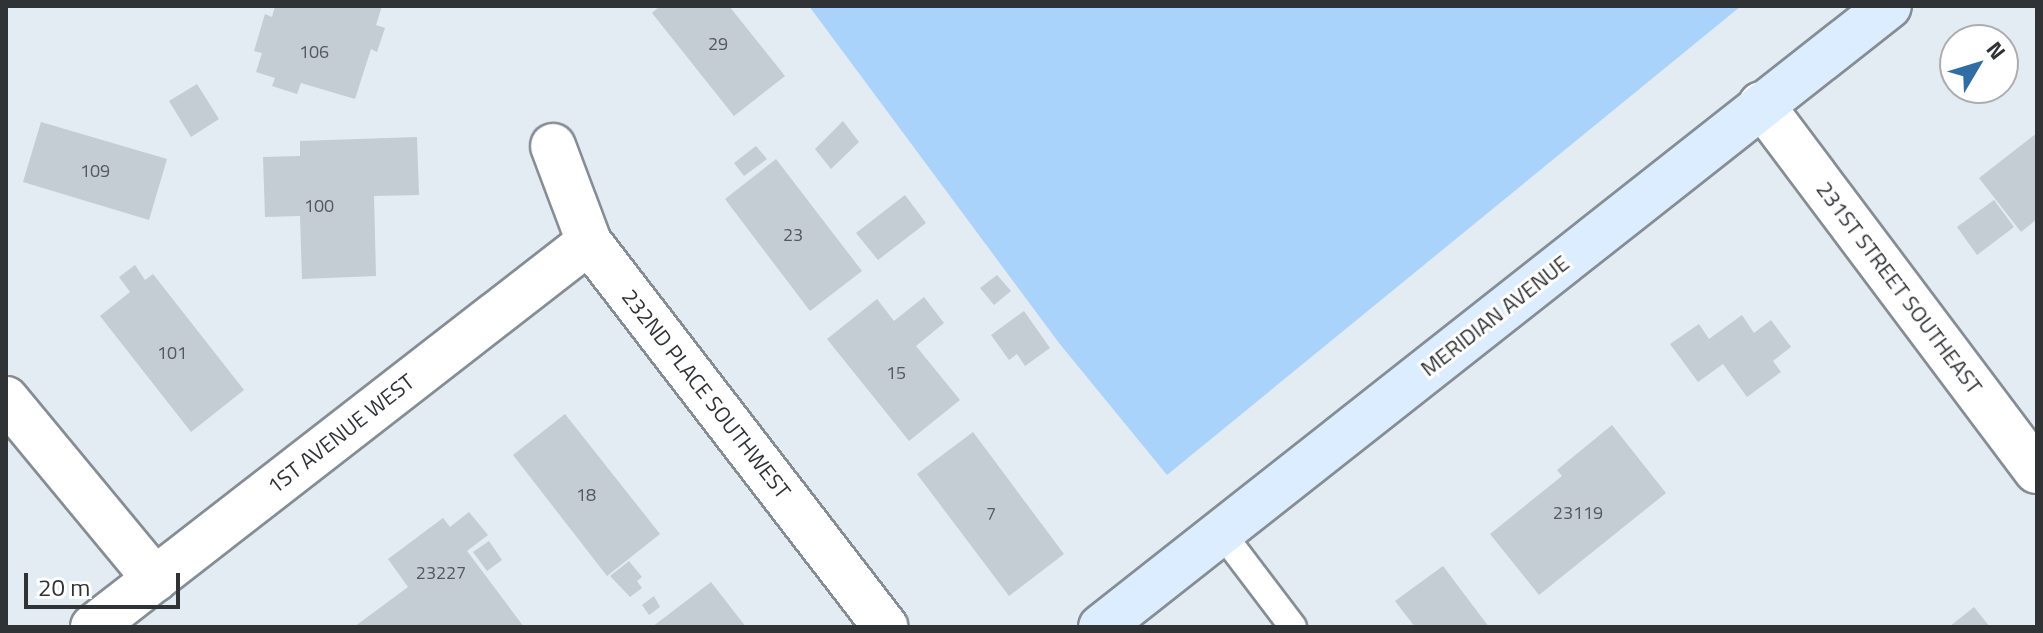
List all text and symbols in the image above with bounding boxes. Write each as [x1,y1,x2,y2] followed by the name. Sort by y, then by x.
[1939,24,2019,104] north arrow
[708,33,728,55] house number: 29
[1978,34,2014,67] text: N
[299,41,329,63] house number: 106
[80,160,110,182] house number: 109
[1811,177,1987,399] street label: 231ST STREET SOUTHEAST
[304,195,334,217] house number: 100
[783,224,803,246] house number: 23
[1416,250,1574,382] street label: MERIDIAN AVENUE
[616,284,796,504] street label: 232ND PLACE SOUTHWEST
[157,342,187,364] house number: 101
[886,362,906,384] house number: 15
[262,368,420,500] street label: 1ST AVENUE WEST
[576,484,596,506] house number: 18
[1553,502,1603,524] house number: 23119
[986,503,996,525] house number: 7
[28,557,184,607] scale bar
[416,562,466,584] house number: 23227
[38,569,90,605] text: 20 m

